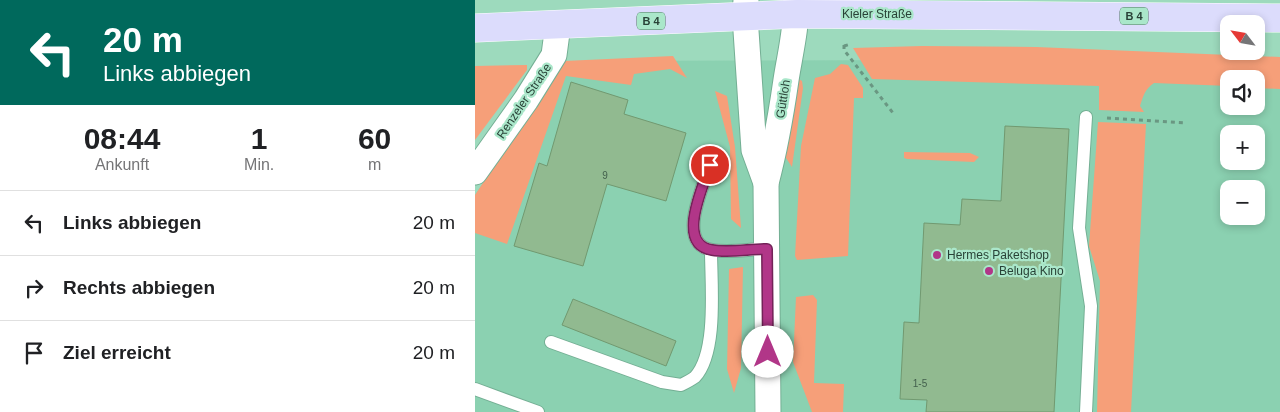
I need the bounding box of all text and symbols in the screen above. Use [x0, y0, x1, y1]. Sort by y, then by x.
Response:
street label: Kieler Straße [842, 7, 912, 21]
road number: B 4 [1120, 8, 1148, 24]
road number: B 4 [637, 12, 665, 30]
north arrow [1220, 15, 1265, 60]
map controls [1220, 15, 1265, 225]
icon: left [20, 20, 85, 85]
text: 20 m [103, 20, 183, 59]
text: Links abbiegen [103, 61, 251, 86]
street label: Renzeler Straße [494, 61, 554, 141]
button: sound [1220, 70, 1265, 115]
street label: Güttloh [773, 79, 793, 119]
text: 08:44 [84, 122, 160, 155]
text: 1 [251, 122, 268, 155]
text: 60 [358, 122, 391, 155]
button: + [1220, 125, 1265, 170]
pin [689, 144, 731, 186]
icon: arrive [696, 151, 724, 179]
text: Ankunft [95, 156, 149, 173]
text: Min. [244, 156, 274, 173]
text: m [368, 156, 381, 173]
house number: 9 [602, 170, 608, 181]
button: − [1220, 180, 1265, 225]
icon: left [20, 209, 48, 237]
text: Links abbiegen [63, 212, 201, 233]
text: 20 m [413, 212, 455, 233]
place label: Hermes Paketshop [947, 248, 1049, 262]
marker: Hermes Paketshop [931, 249, 943, 261]
place label: Beluga Kino [999, 264, 1064, 278]
marker: Beluga Kino [983, 265, 995, 277]
icon: right [20, 274, 48, 302]
text: Rechts abbiegen [63, 277, 215, 298]
text: 20 m [413, 277, 455, 298]
position arrow [741, 325, 793, 377]
icon: arrive [20, 339, 48, 367]
text: Ziel erreicht [63, 342, 171, 363]
text: 20 m [413, 342, 455, 363]
house number: 1-5 [913, 378, 928, 389]

